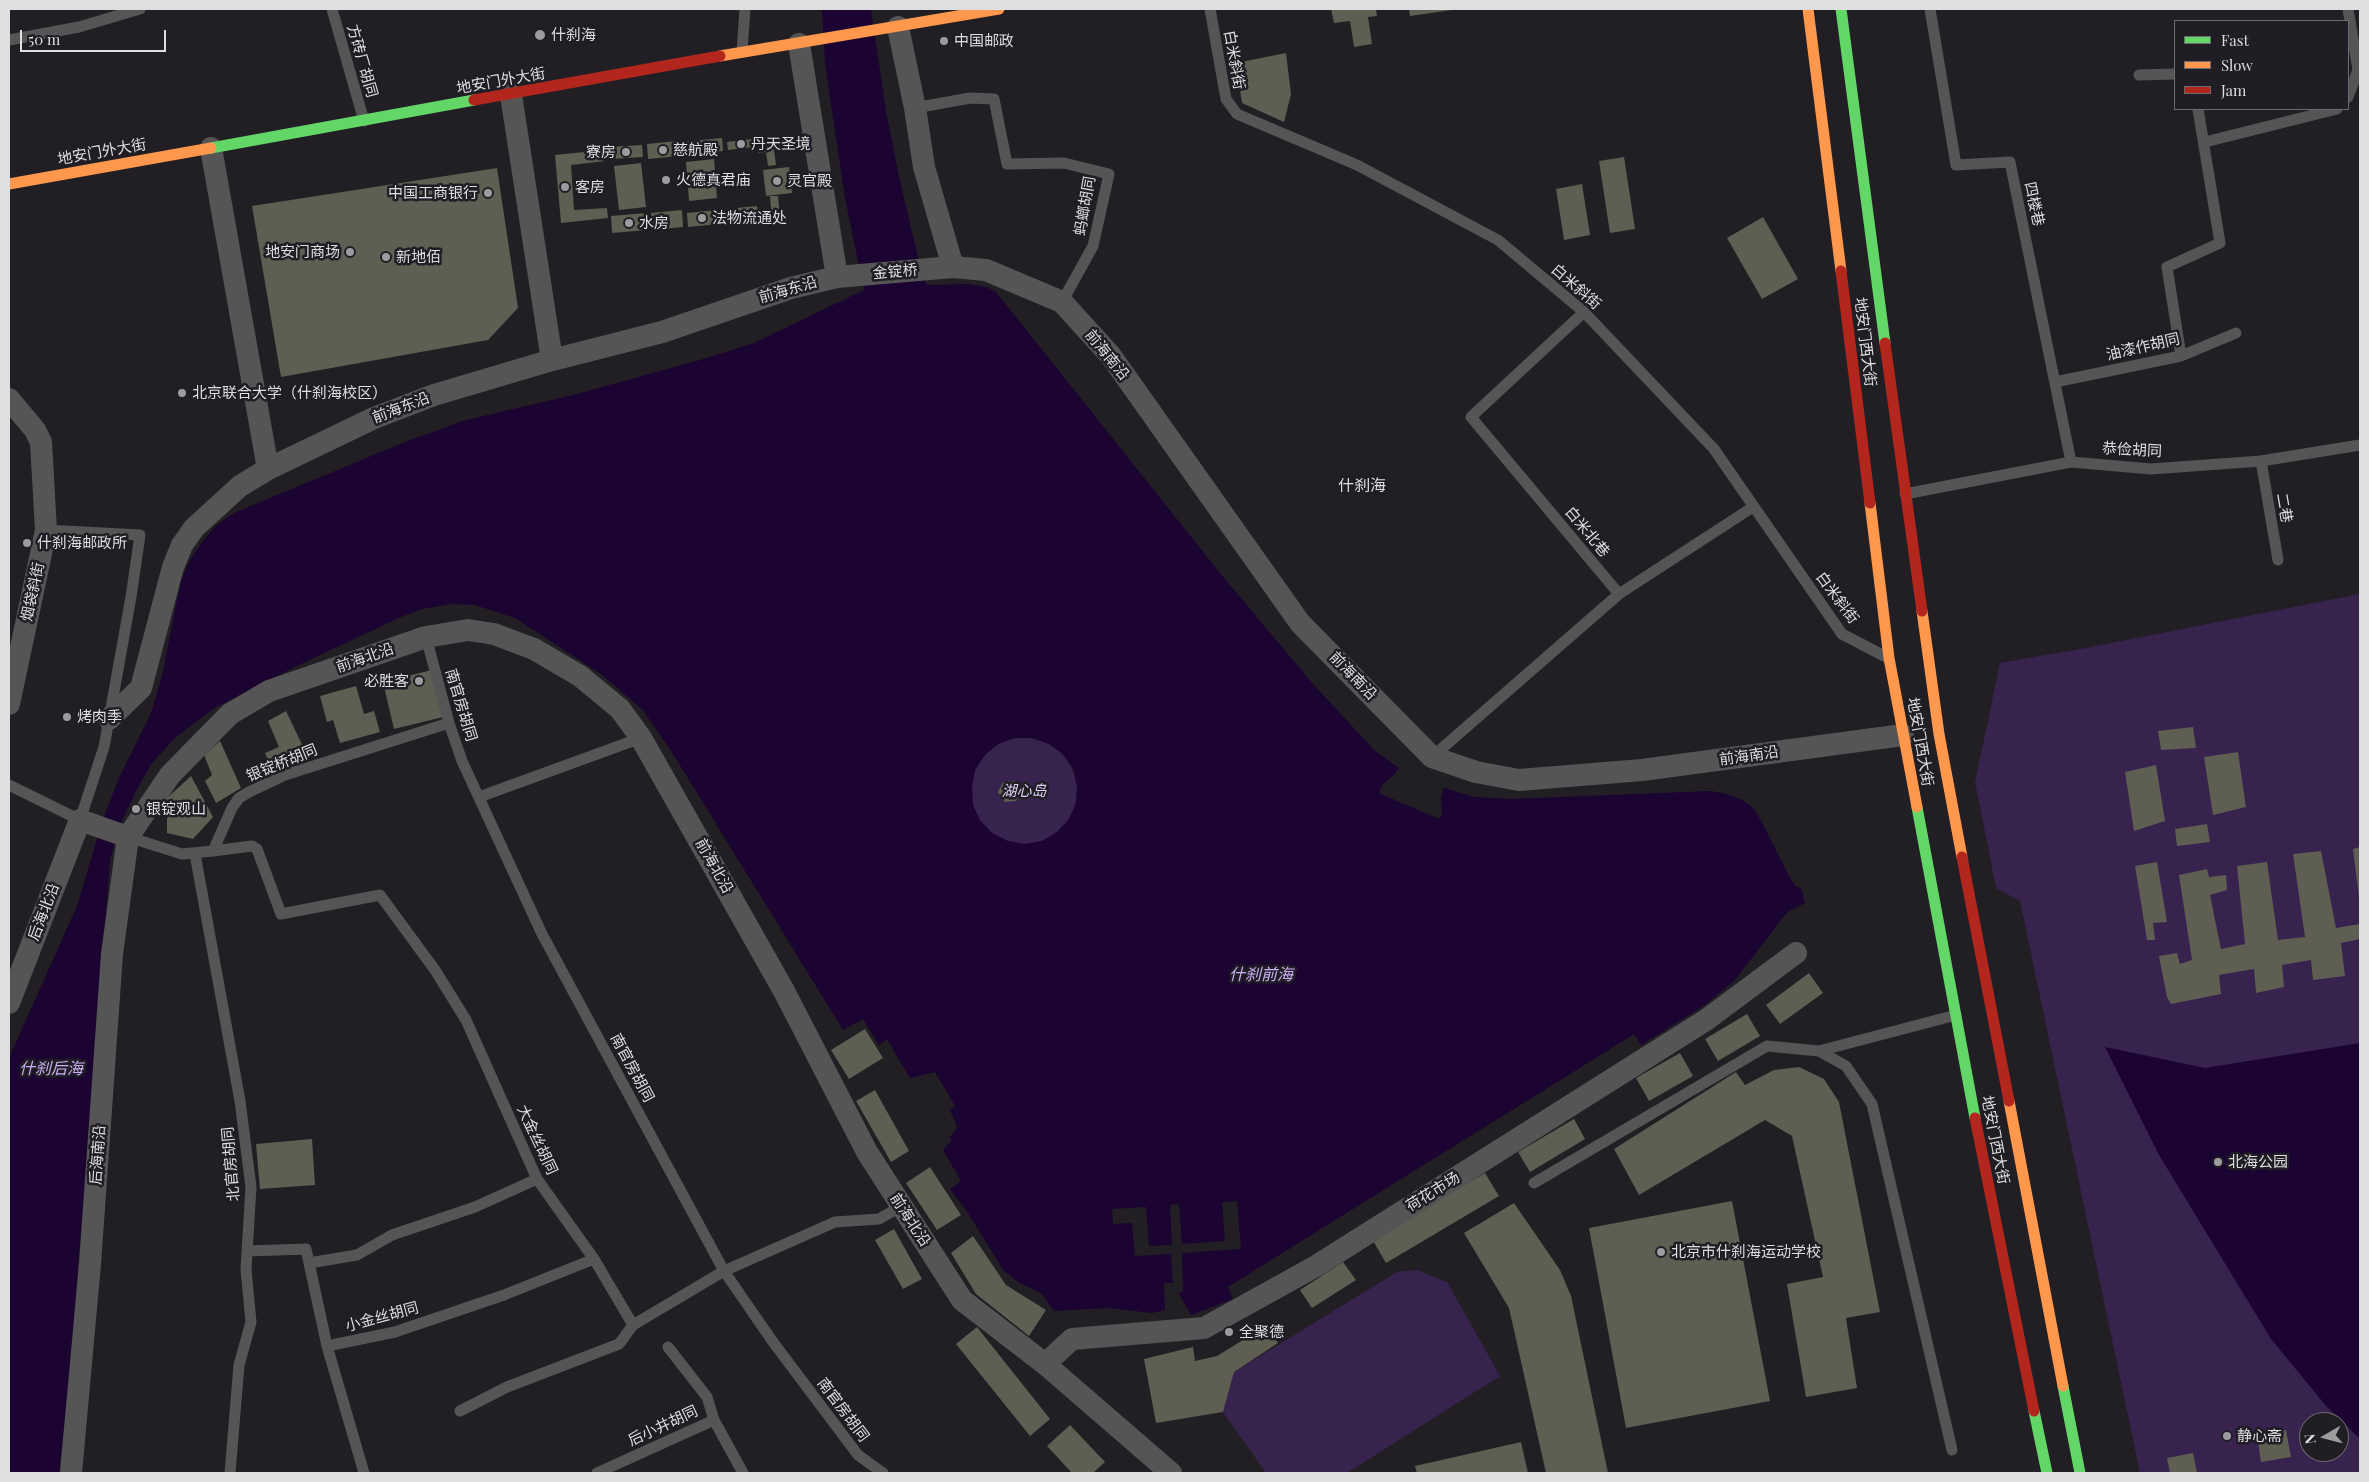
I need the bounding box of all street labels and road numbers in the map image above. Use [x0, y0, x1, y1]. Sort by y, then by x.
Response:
street label: 方砖厂胡同 [343, 22, 381, 100]
street label: 白米斜街 [1220, 29, 1248, 91]
street label: 地安门外大街 [455, 64, 547, 98]
street label: 地安门外大街 [56, 135, 148, 169]
street label: 蚂螂胡同 [1071, 175, 1099, 237]
street label: 四楼巷 [2021, 180, 2047, 228]
street label: 金锭桥 [872, 261, 918, 283]
street label: 白米斜街 [1547, 261, 1605, 313]
street label: 前海东沿 [757, 273, 819, 307]
street label: 地安门西大街 [1851, 296, 1879, 388]
street label: 前海南沿 [1081, 326, 1133, 384]
street label: 油漆作胡同 [2104, 330, 2182, 364]
street label: 前海东沿 [370, 389, 432, 427]
street label: 恭俭胡同 [2102, 439, 2162, 461]
street label: 二巷 [2273, 492, 2295, 524]
street label: 白米北巷 [1561, 503, 1613, 561]
street label: 烟袋斜街 [18, 561, 48, 623]
street label: 白米斜街 [1812, 569, 1862, 627]
street label: 前海北沿 [334, 640, 396, 676]
street label: 前海南沿 [1326, 648, 1380, 704]
street label: 南官房胡同 [441, 667, 481, 743]
street label: 地安门西大街 [1903, 696, 1937, 788]
street label: 银锭桥胡同 [244, 741, 320, 785]
street label: 前海南沿 [1718, 743, 1780, 769]
street label: 前海北沿 [692, 835, 736, 897]
street label: 后海北沿 [25, 881, 63, 943]
street label: 南官房胡同 [606, 1031, 658, 1105]
street label: 地安门西大街 [1978, 1094, 2012, 1186]
street label: 大金丝胡同 [513, 1102, 561, 1178]
street label: 后海南沿 [87, 1124, 109, 1186]
street label: 北官房胡同 [219, 1126, 243, 1202]
street label: 荷花市场 [1403, 1168, 1463, 1216]
street label: 前海北沿 [886, 1190, 934, 1250]
street label: 小金丝胡同 [343, 1299, 421, 1335]
street label: 南官房胡同 [813, 1375, 873, 1445]
street label: 后小井胡同 [625, 1402, 701, 1450]

